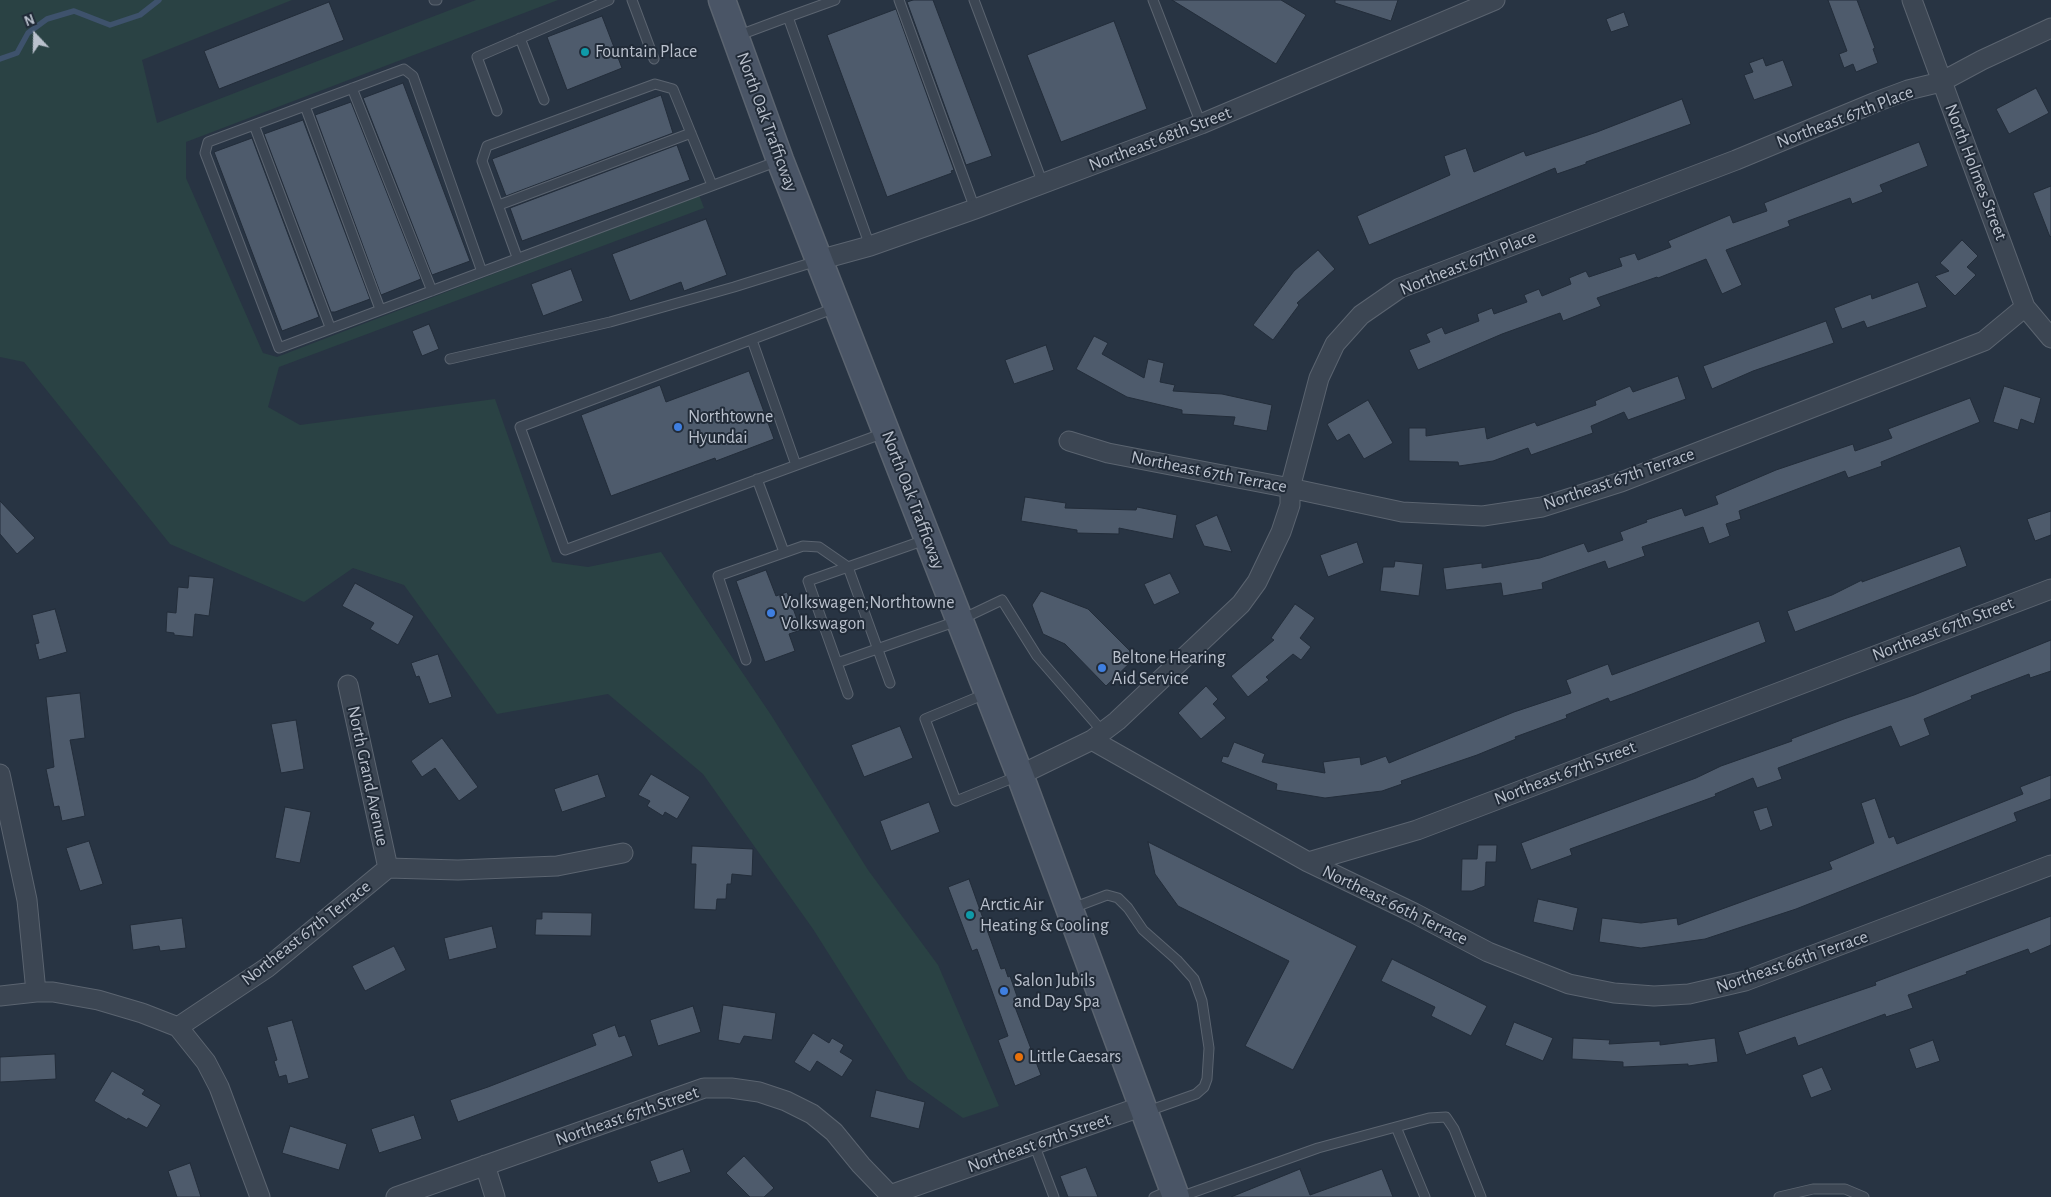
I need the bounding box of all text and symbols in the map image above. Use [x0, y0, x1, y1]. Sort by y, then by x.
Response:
north arrow [10, 10, 60, 60]
text: N [23, 13, 37, 29]
place label: Fountain Place [595, 41, 697, 63]
marker: Fountain Place [579, 46, 591, 58]
street label: North Oak Trafficway [732, 49, 802, 195]
street label: Northeast 67th Place [1774, 81, 1916, 153]
street label: North Holmes Street [1940, 101, 2012, 243]
street label: Northeast 68th Street [1086, 102, 1234, 176]
street label: Northeast 67th Place [1397, 226, 1539, 300]
place label: Northtowne Hyundai [688, 406, 773, 448]
marker: Northtowne Hyundai [672, 421, 684, 433]
street label: North Oak Trafficway [877, 428, 949, 572]
street label: Northeast 67th Terrace [1541, 443, 1697, 515]
street label: Northeast 67th Terrace [1129, 446, 1289, 498]
place label: Volkswagen;Northtowne Volkswagon [781, 592, 954, 634]
street label: Northeast 67th Street [1869, 592, 2017, 666]
marker: Volkswagen;Northtowne Volkswagon [765, 607, 777, 619]
place label: Beltone Hearing Aid Service [1112, 647, 1226, 690]
marker: Beltone Hearing Aid Service [1096, 662, 1108, 674]
street label: North Grand Avenue [343, 704, 393, 848]
street label: Northeast 67th Street [1491, 736, 1639, 810]
street label: Northeast 66th Terrace [1319, 860, 1471, 950]
street label: Northeast 67th Terrace [237, 876, 375, 990]
place label: Arctic Air Heating & Cooling [980, 894, 1109, 936]
marker: Arctic Air Heating & Cooling [964, 909, 976, 921]
street label: Northeast 66th Terrace [1713, 926, 1871, 998]
place label: Salon Jubils and Day Spa [1014, 970, 1100, 1012]
marker: Salon Jubils and Day Spa [998, 985, 1010, 997]
place label: Little Caesars [1029, 1046, 1121, 1068]
marker: Little Caesars [1013, 1051, 1025, 1063]
street label: Northeast 67th Street [553, 1081, 701, 1151]
street label: Northeast 67th Street [965, 1108, 1113, 1178]

